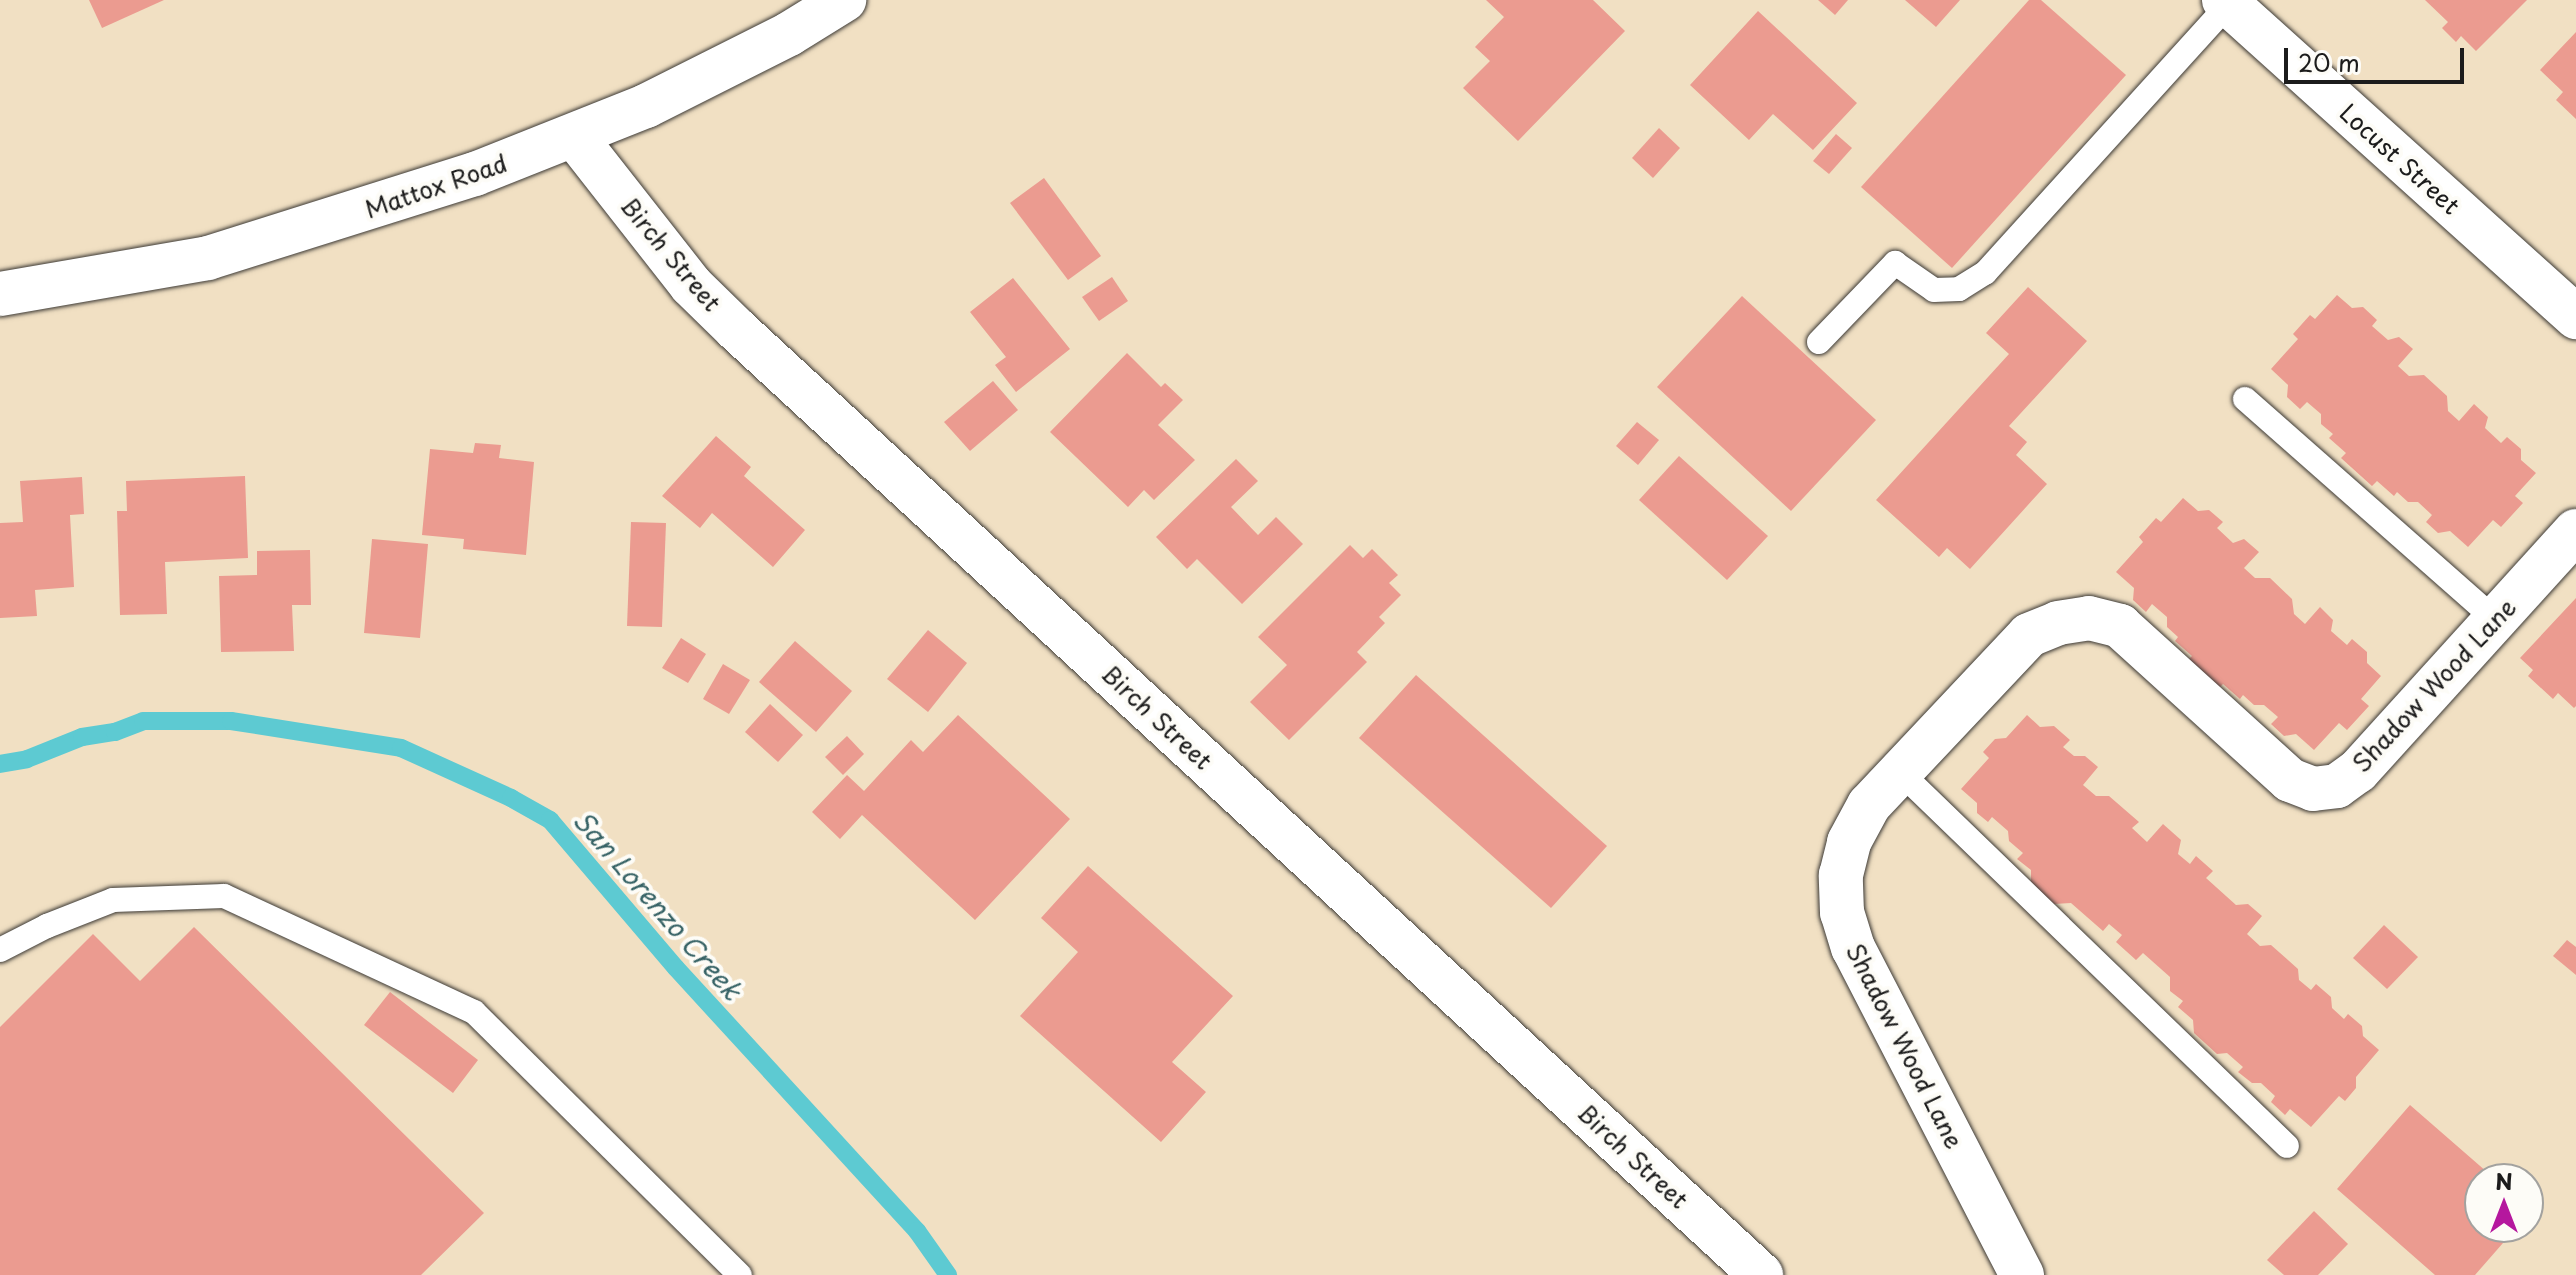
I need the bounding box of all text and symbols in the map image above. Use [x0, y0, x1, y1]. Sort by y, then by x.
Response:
scale bar [2288, 32, 2468, 82]
text: 20 m [2298, 44, 2360, 80]
street label: Locust Street [2334, 98, 2466, 220]
street label: Mattox Road [361, 148, 511, 224]
street label: Birch Street [615, 191, 727, 317]
street label: Shadow Wood Lane [2346, 592, 2522, 778]
street label: Birch Street [1096, 658, 1218, 776]
water label: San Lorenzo Creek [568, 805, 748, 1005]
street label: Shadow Wood Lane [1841, 938, 1969, 1154]
street label: Birch Street [1572, 1097, 1694, 1215]
north arrow [2464, 1163, 2544, 1243]
text: N [2495, 1164, 2513, 1197]

